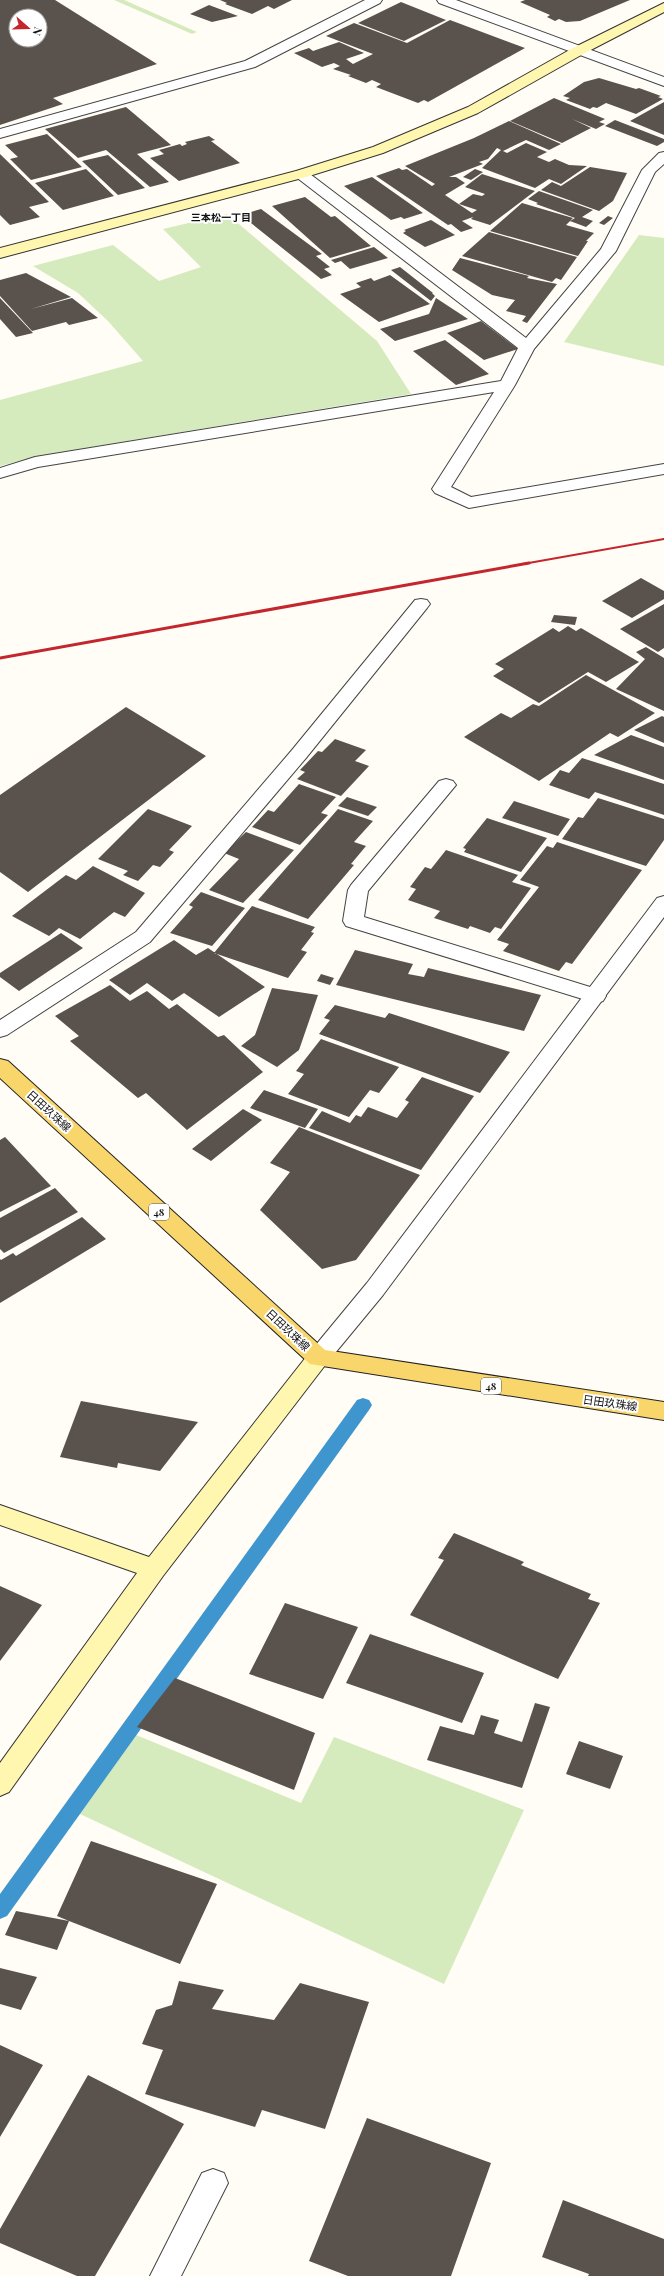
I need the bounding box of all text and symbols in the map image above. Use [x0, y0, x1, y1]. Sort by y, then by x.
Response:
north arrow [8, 8, 48, 48]
text: N [29, 25, 46, 38]
district label: 三本松一丁目 [191, 210, 251, 224]
street label: 日田玖珠線 [24, 1087, 75, 1135]
road number: 48 [149, 1204, 169, 1220]
street label: 日田玖珠線 [263, 1305, 314, 1354]
road number: 48 [481, 1378, 501, 1394]
street label: 日田玖珠線 [582, 1391, 638, 1414]

